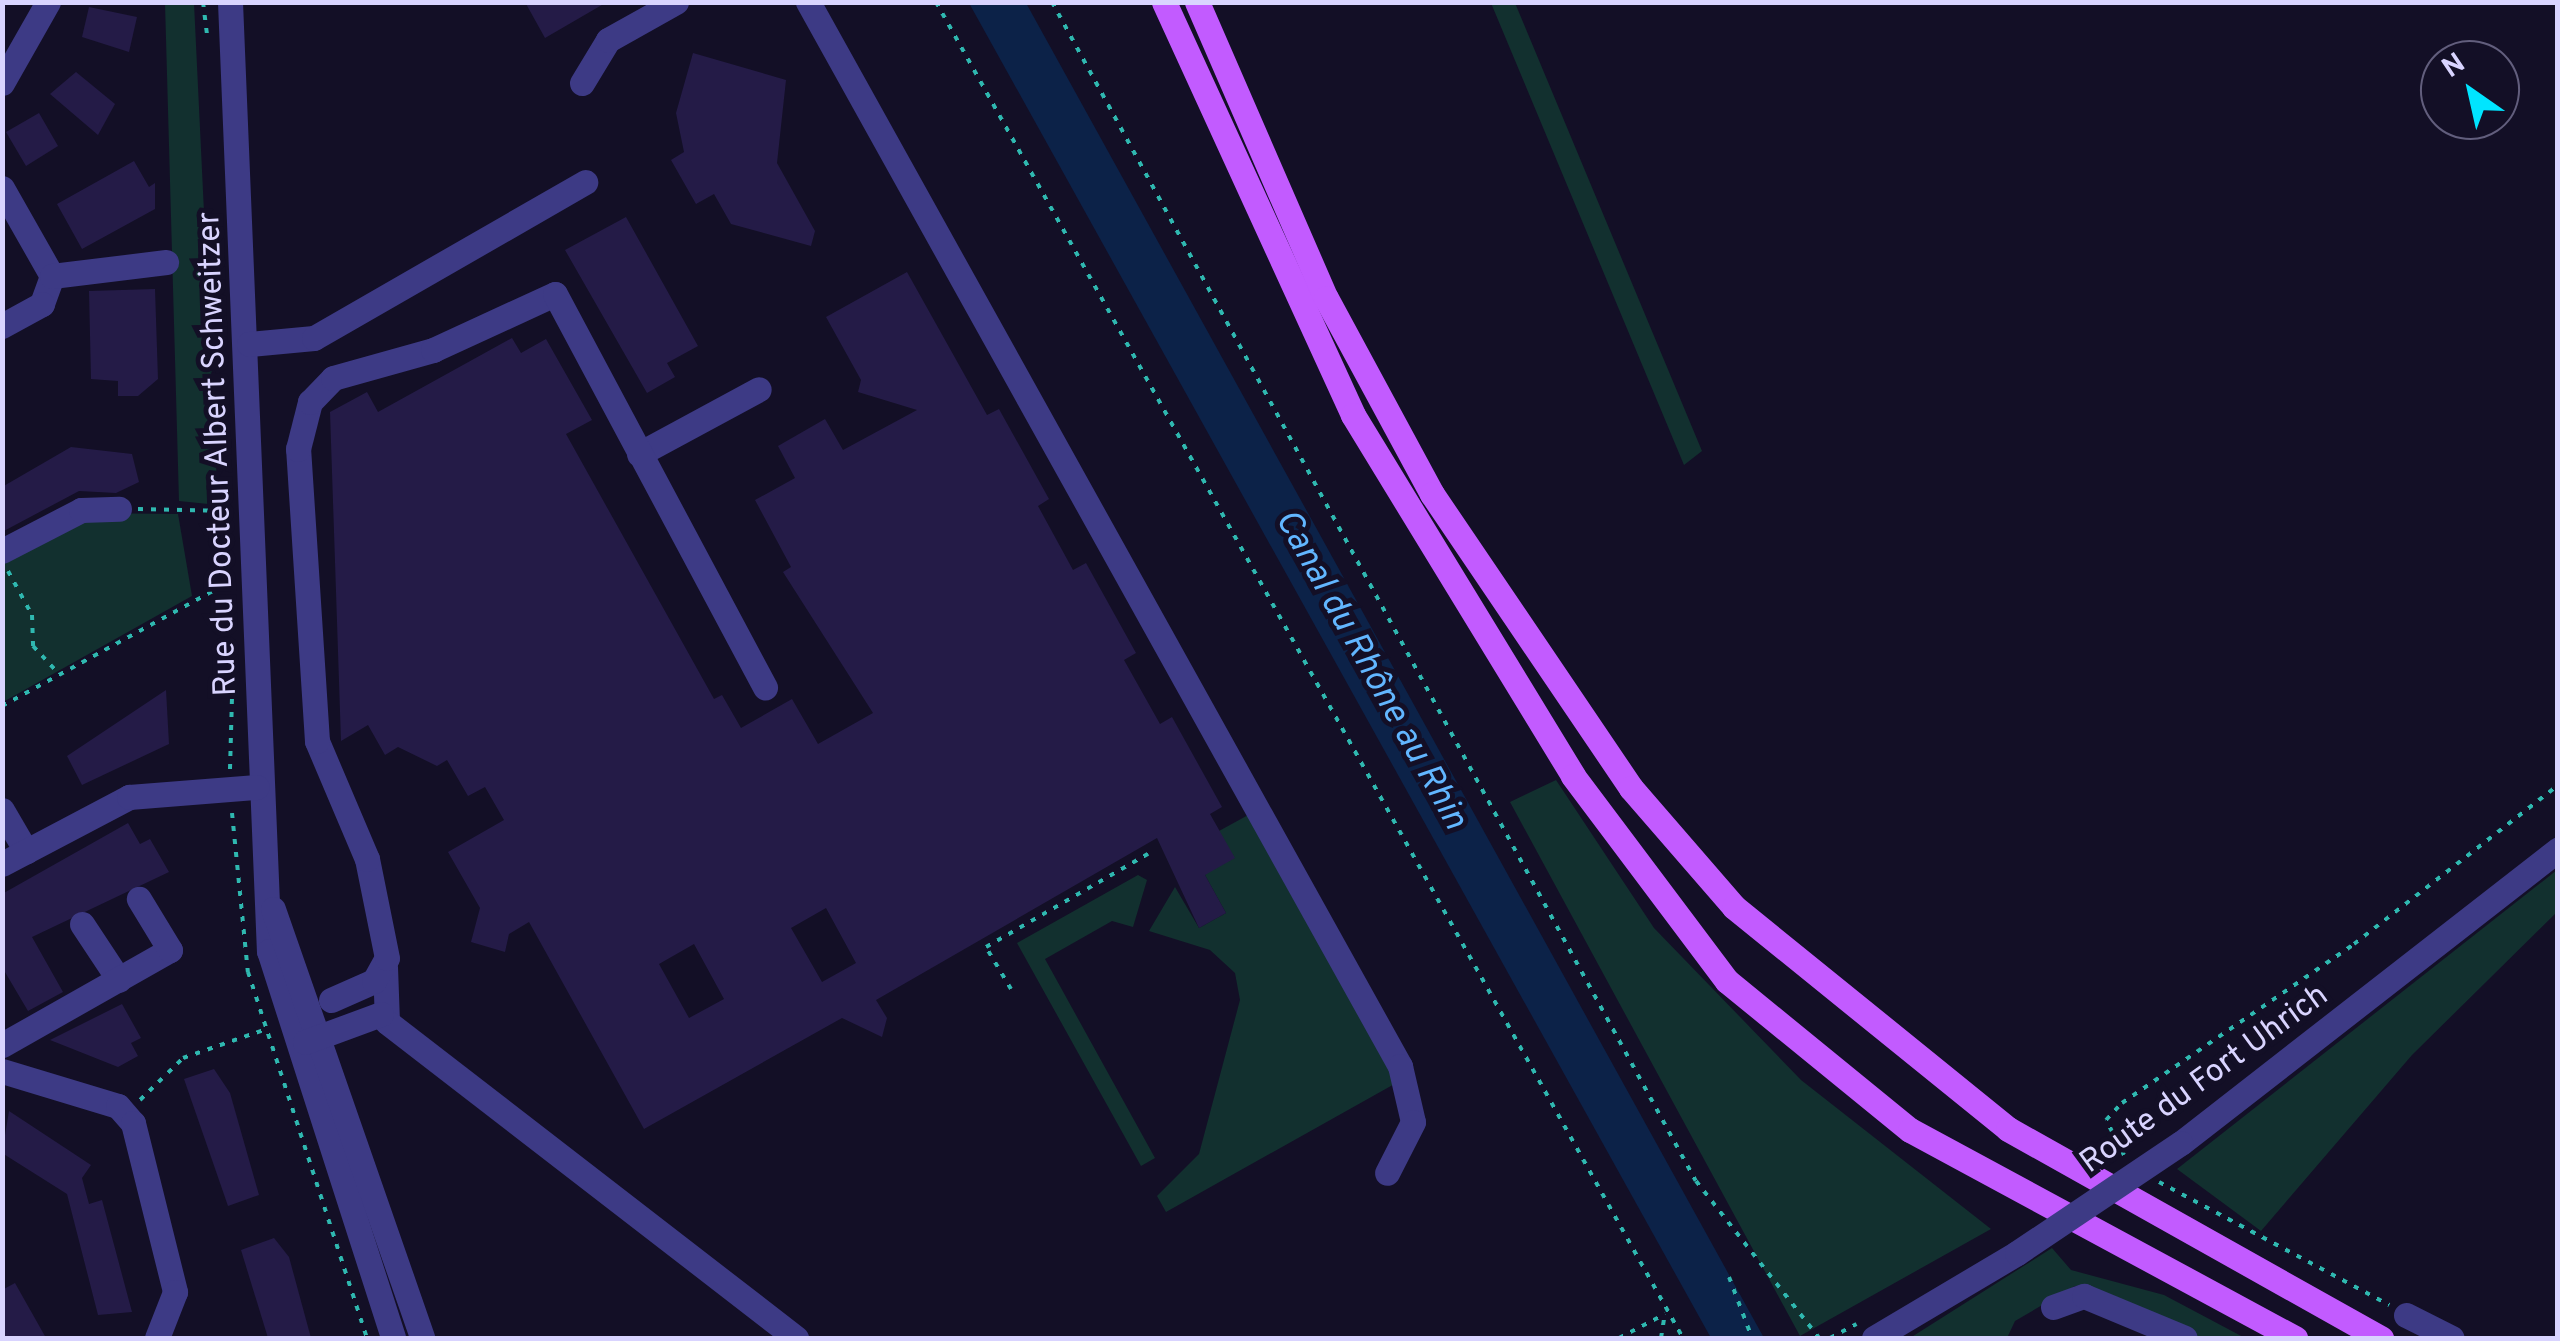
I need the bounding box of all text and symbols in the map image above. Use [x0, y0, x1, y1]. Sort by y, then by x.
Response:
north arrow [2420, 40, 2520, 140]
text: N [2436, 46, 2473, 87]
street label: Rue du Docteur Albert Schweitzer [191, 210, 247, 698]
water label: Canal du Rhône au Rhin [1265, 503, 1475, 837]
street label: Route du Fort Uhrich [2074, 977, 2336, 1183]

